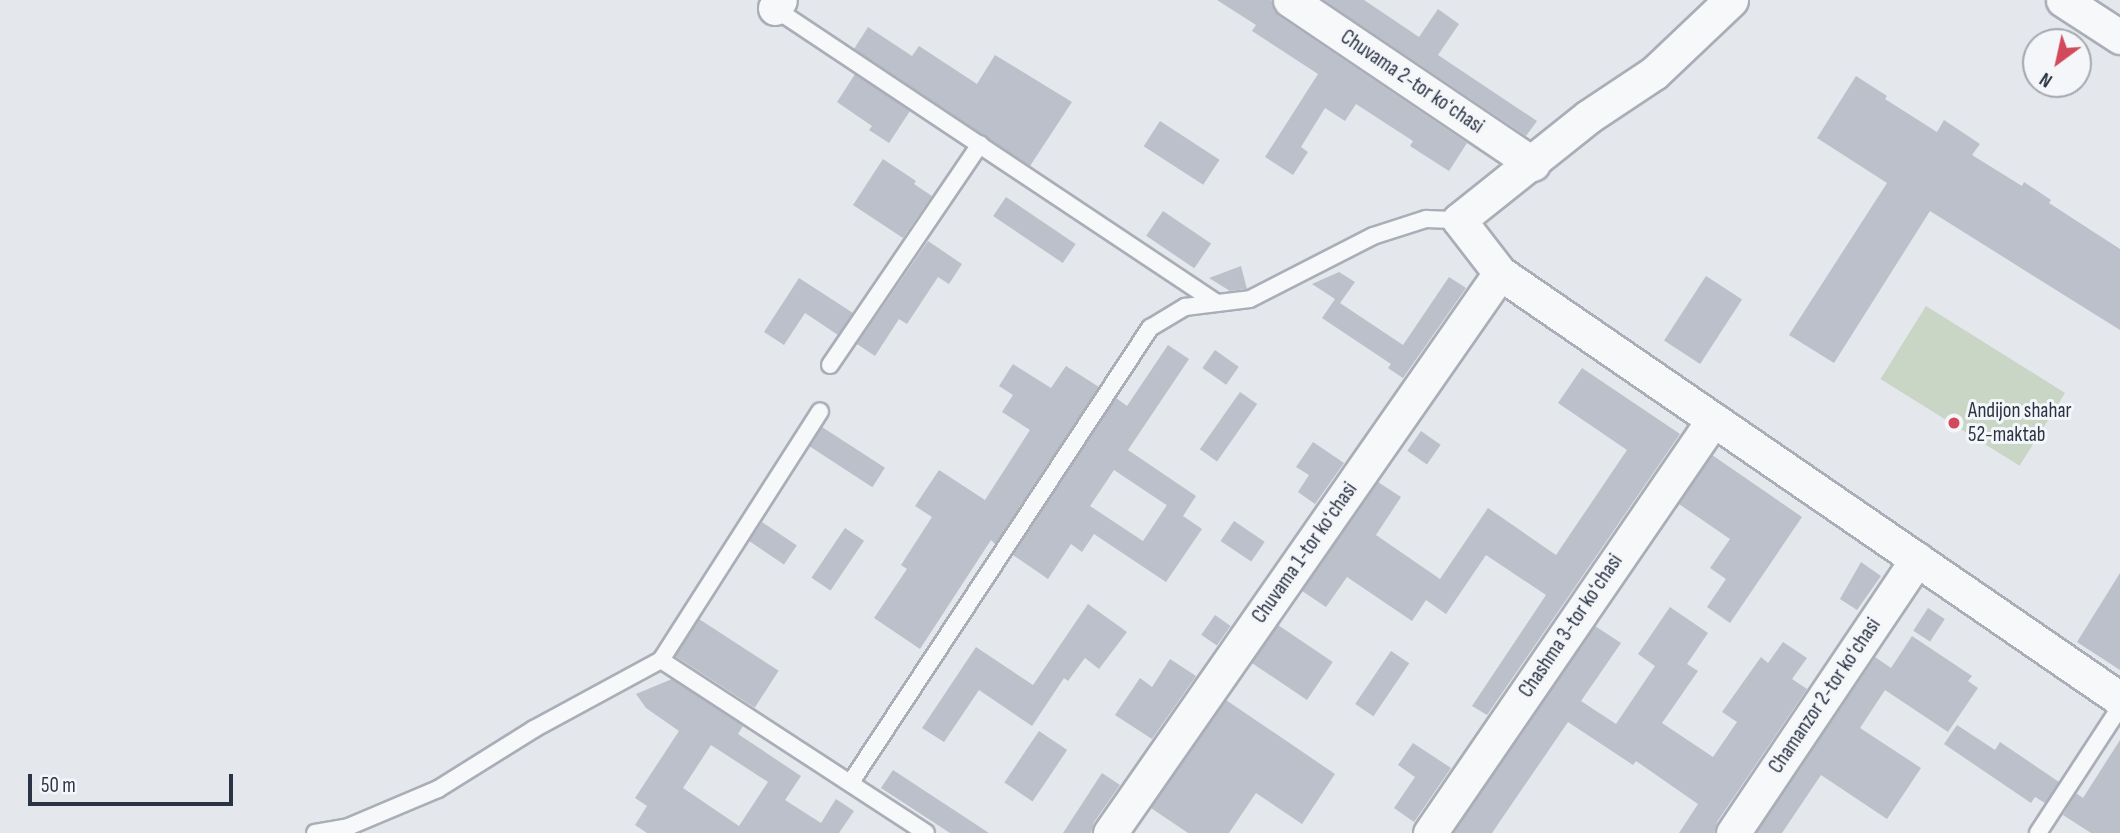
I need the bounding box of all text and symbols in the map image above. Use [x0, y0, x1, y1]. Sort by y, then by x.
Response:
street label: Chuvama 2-tor koʻchasi [1336, 25, 1488, 139]
north arrow [2022, 28, 2092, 98]
text: N [2036, 67, 2057, 92]
place label: Andijon shahar 52-maktab [1968, 398, 2072, 448]
marker: Andijon shahar 52-maktab [1946, 415, 1962, 431]
street label: Chuvama 1-tor koʻchasi [1247, 478, 1363, 628]
street label: Chashma 3-tor koʻchasi [1514, 550, 1628, 702]
street label: Chamanzor 2-tor koʻchasi [1764, 614, 1886, 778]
scale bar [32, 760, 236, 804]
text: 50 m [41, 773, 76, 798]

